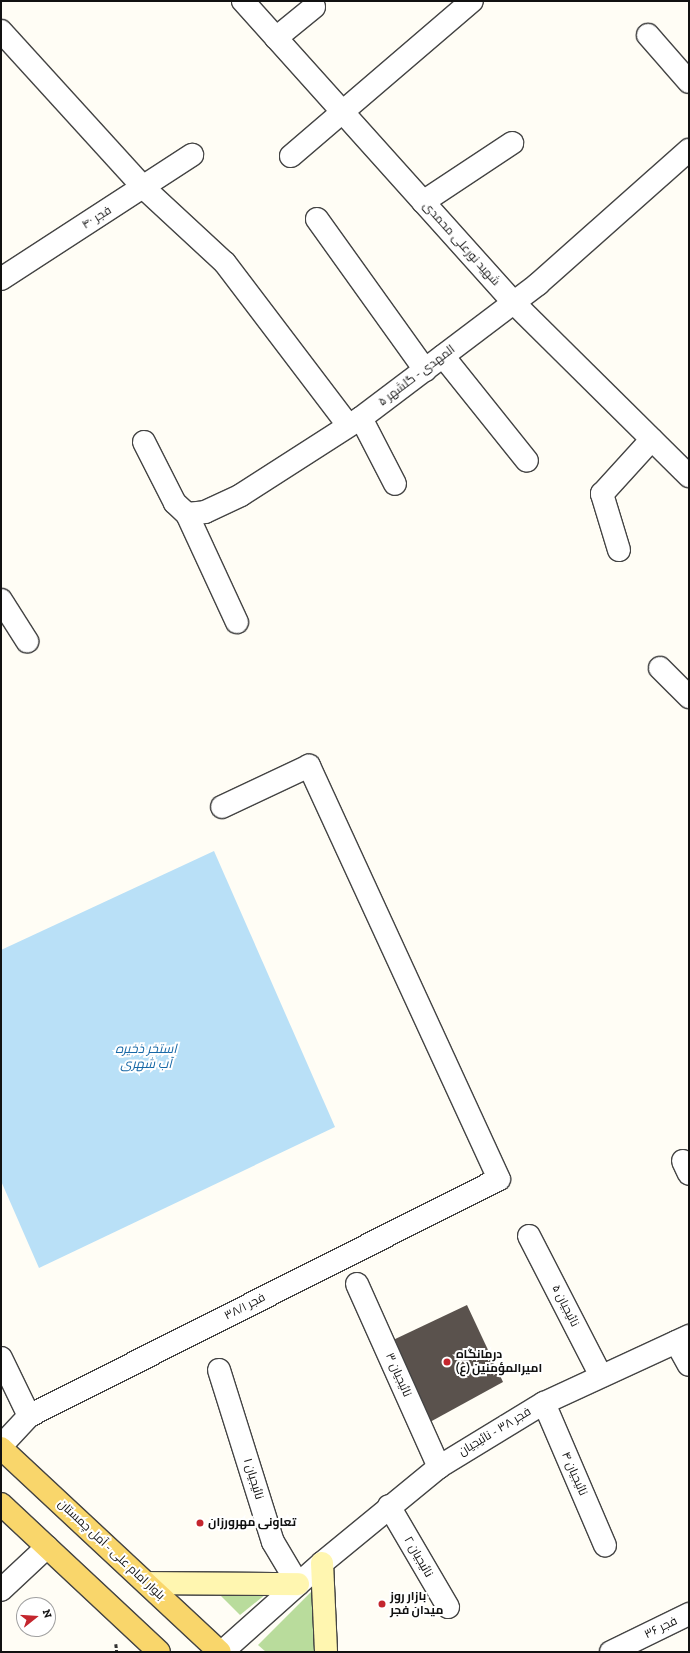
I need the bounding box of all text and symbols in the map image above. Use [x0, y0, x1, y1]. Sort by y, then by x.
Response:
street label: شهید نورعلی محمدی [419, 199, 503, 289]
street label: فجر ۴۰ [80, 203, 114, 233]
street label: المهدی - گلشهر ۵ [376, 342, 458, 410]
water label: استخر ذخیره آب شهری [115, 1042, 177, 1073]
street label: نائیجیان ۵ [548, 1283, 582, 1329]
street label: فجر ۳۸/۱ [222, 1291, 268, 1323]
place label: درمانگاه امیرالمؤمنین (ع) [456, 1348, 542, 1376]
street label: نائیجیان ۳ [382, 1351, 414, 1399]
marker: درمانگاه امیرالمؤمنین (ع) [441, 1356, 453, 1368]
street label: فجر ۳۸ - نائیجیان [456, 1405, 534, 1459]
street label: نائیجیان ۴ [558, 1450, 590, 1498]
street label: نائیجیان ۱ [240, 1457, 266, 1501]
street label: بلوار امام علی - آمل چمستان [55, 1497, 167, 1603]
place label: تعاونی مهرورزان [208, 1516, 296, 1530]
marker: تعاونی مهرورزان [195, 1518, 205, 1528]
street label: نائیجیان ۲ [401, 1534, 435, 1580]
place label: بازار روز میدان فجر [390, 1590, 443, 1618]
north arrow [16, 1597, 56, 1637]
marker: بازار روز میدان فجر [377, 1599, 387, 1609]
text: N [40, 1608, 54, 1620]
street label: فجر ۳۶ [642, 1614, 680, 1642]

